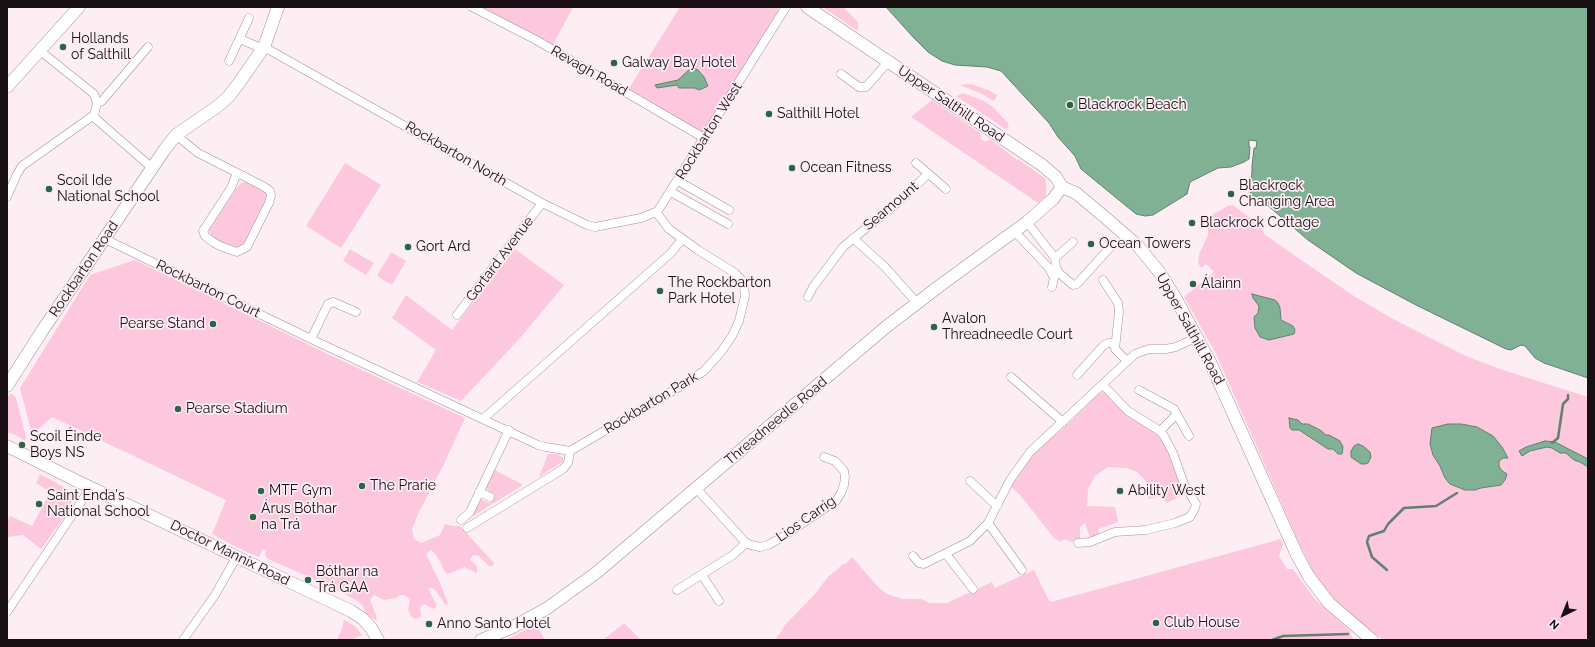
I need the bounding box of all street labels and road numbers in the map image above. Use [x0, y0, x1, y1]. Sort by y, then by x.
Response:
street label: Revagh Road [548, 42, 630, 100]
street label: Upper Salthill Road [894, 62, 1008, 146]
street label: Rockbarton West [672, 79, 746, 183]
street label: Rockbarton North [402, 118, 510, 190]
street label: Seamount [860, 178, 922, 234]
street label: Gortard Avenue [463, 213, 537, 305]
street label: Rockbarton Road [46, 218, 122, 320]
street label: Rockbarton Court [153, 256, 263, 322]
street label: Upper Salthill Road [1152, 270, 1228, 388]
street label: Rockbarton Park [601, 368, 701, 438]
street label: Threadneedle Road [721, 373, 831, 469]
street label: Lios Carrig [773, 492, 839, 546]
street label: Doctor Mannix Road [168, 517, 292, 589]

